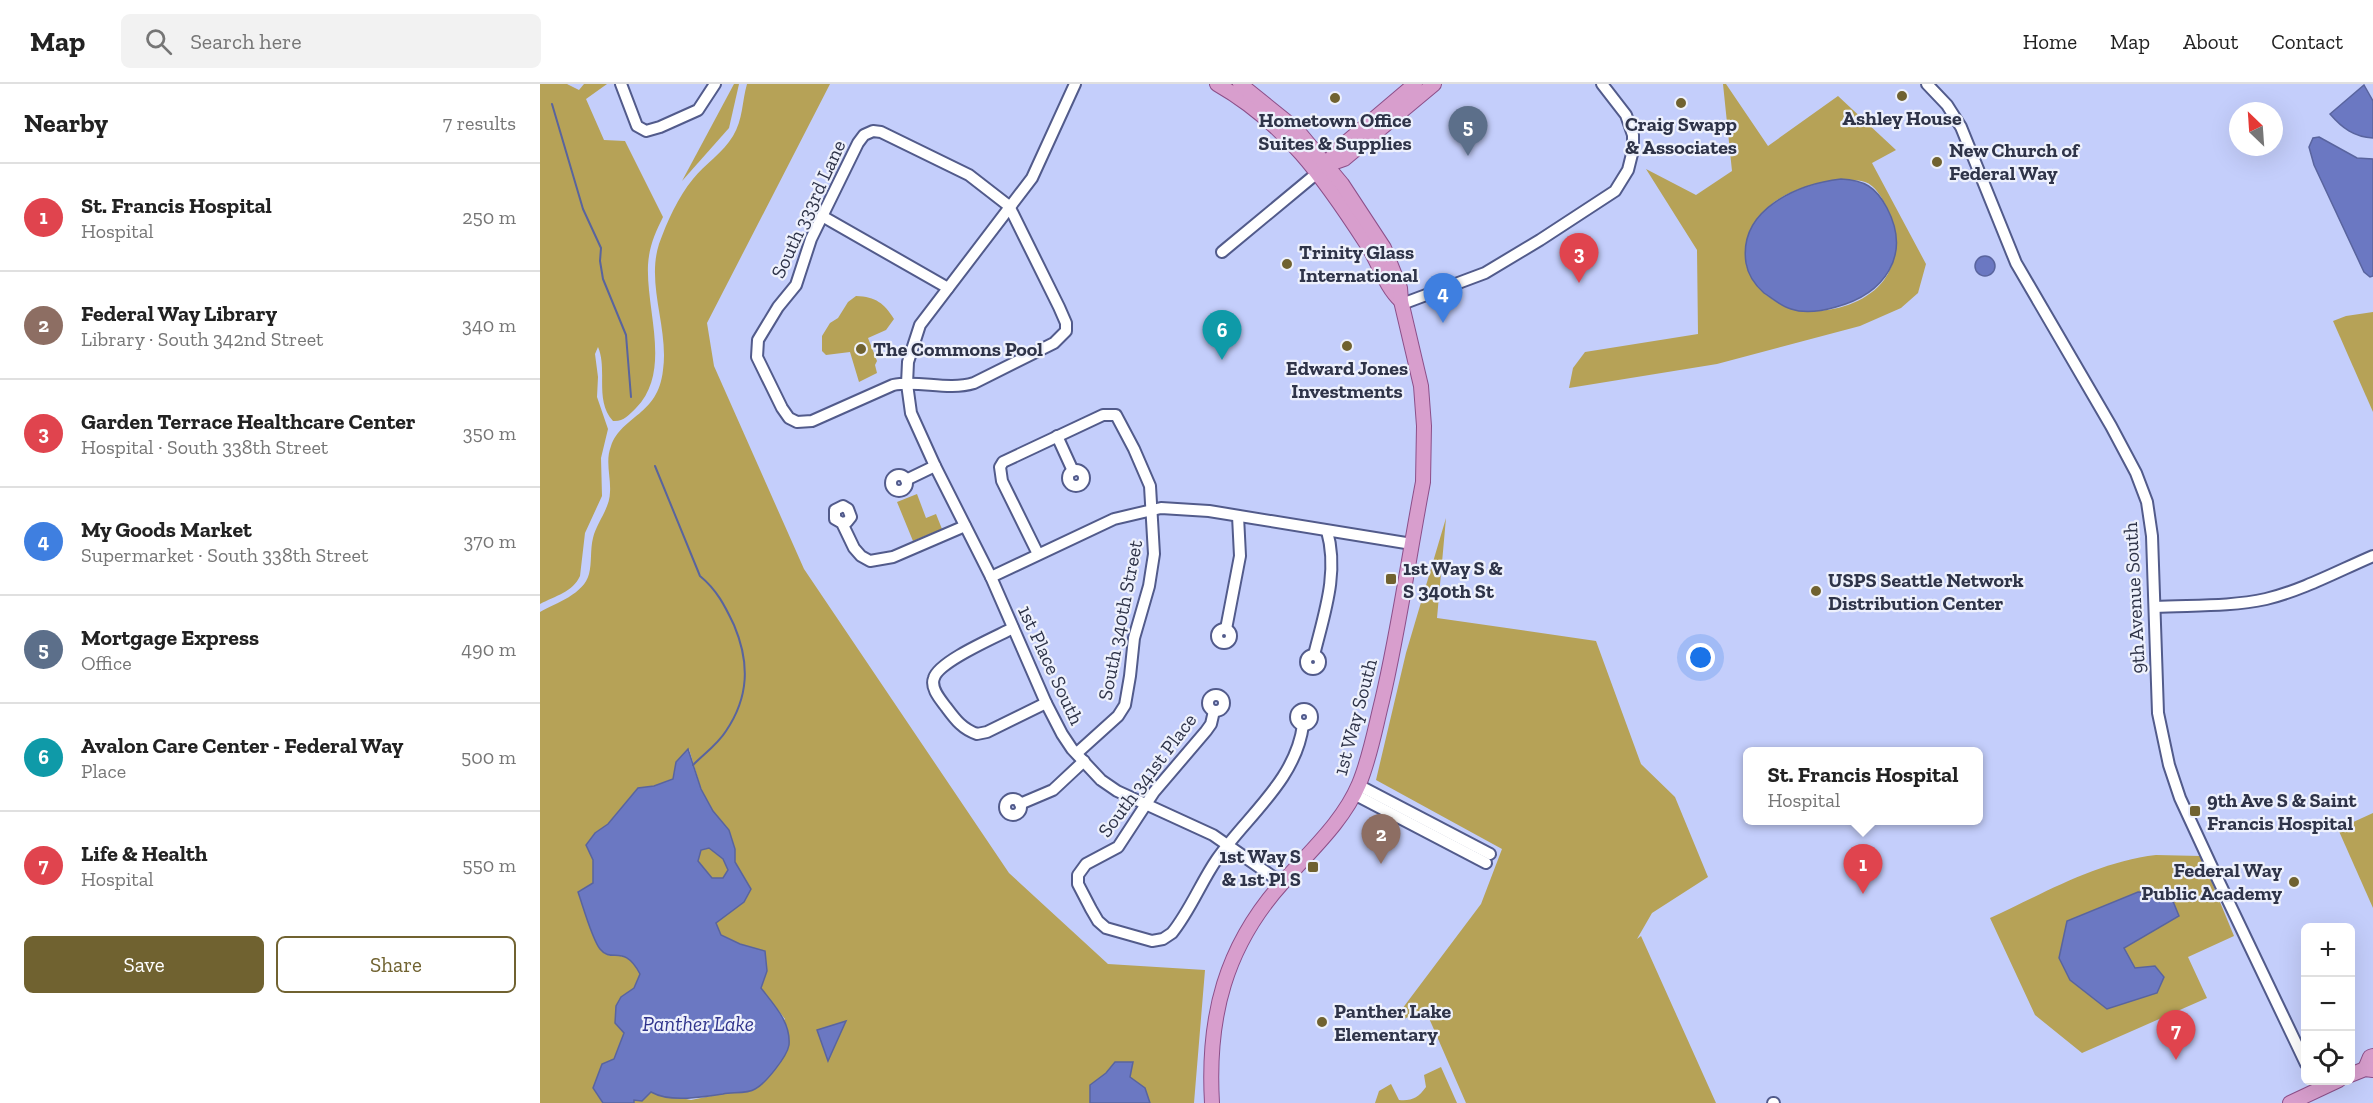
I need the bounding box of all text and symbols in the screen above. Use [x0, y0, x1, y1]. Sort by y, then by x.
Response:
search box [121, 14, 541, 68]
text: Map [30, 25, 85, 58]
icon: search [142, 25, 175, 58]
text: Search here [190, 28, 302, 55]
text: Home [2023, 29, 2077, 54]
text: Map [2110, 29, 2150, 54]
text: About [2183, 29, 2238, 54]
text: Contact [2271, 29, 2343, 54]
marker: Ashley House [1895, 89, 1909, 103]
marker: Hometown Office Suites & Supplies [1328, 91, 1342, 105]
marker: Craig Swapp & Associates [1674, 96, 1688, 110]
north arrow [2229, 102, 2283, 156]
pin: 5 [1448, 106, 1488, 156]
place label: Ashley House [1842, 106, 1962, 130]
text: Nearby [24, 107, 108, 139]
place label: Hometown Office Suites & Supplies [1258, 108, 1412, 155]
text: 7 results [443, 111, 516, 135]
place label: Craig Swapp & Associates [1625, 112, 1737, 159]
street label: South 333rd Lane [765, 136, 851, 282]
place label: New Church of Federal Way [1949, 138, 2081, 185]
marker: New Church of Federal Way [1930, 155, 1944, 169]
text: St. Francis Hospital [81, 192, 272, 219]
text: 1 [39, 205, 48, 229]
text: 250 m [462, 205, 516, 229]
text: Hospital [81, 219, 154, 243]
pin: 3 [1560, 234, 1598, 283]
place label: Trinity Glass International [1299, 240, 1419, 287]
marker: Trinity Glass International [1280, 257, 1294, 271]
pin: 4 [1424, 274, 1462, 323]
text: Federal Way Library [81, 300, 277, 327]
pin: 6 [1202, 310, 1242, 360]
text: 2 [38, 313, 49, 337]
text: 340 m [462, 313, 516, 337]
text: Library · South 342nd Street [81, 327, 323, 351]
place label: The Commons Pool [873, 337, 1043, 361]
marker: Edward Jones Investments [1340, 339, 1354, 353]
marker: The Commons Pool [854, 342, 868, 356]
place label: Edward Jones Investments [1286, 356, 1408, 403]
text: Garden Terrace Healthcare Center [81, 408, 416, 435]
text: 3 [38, 421, 49, 445]
text: 350 m [463, 421, 516, 445]
text: Hospital · South 338th Street [81, 435, 328, 459]
text: My Goods Market [81, 516, 252, 543]
street label: 9th Avenue South [2118, 521, 2150, 674]
text: 4 [38, 529, 49, 553]
text: 370 m [463, 529, 516, 553]
street label: South 340th Street [1093, 537, 1147, 702]
text: Supermarket · South 338th Street [81, 543, 368, 567]
place label: 1st Way S & S 340th St [1403, 556, 1503, 603]
place label: USPS Seattle Network Distribution Center [1828, 568, 2024, 615]
marker: 1st Way S & S 340th St [1384, 572, 1398, 586]
marker: USPS Seattle Network Distribution Center [1809, 584, 1823, 598]
street label: 1st Place South [1013, 602, 1089, 729]
text: Mortgage Express [81, 624, 259, 651]
text: 5 [38, 637, 49, 661]
text: 490 m [461, 637, 516, 661]
your location [1686, 643, 1715, 672]
text: Office [81, 651, 132, 675]
street label: 1st Way South [1328, 655, 1382, 778]
street label: South 341st Place [1093, 708, 1201, 842]
text: Avalon Care Center - Federal Way [81, 732, 404, 759]
text: 6 [38, 745, 49, 769]
text: 500 m [461, 745, 516, 769]
popup [1743, 747, 1983, 825]
text: Place [81, 759, 126, 783]
text: St. Francis Hospital [1768, 761, 1958, 788]
text: Hospital [1768, 788, 1840, 812]
place label: 9th Ave S & Saint Francis Hospital [2207, 788, 2358, 835]
marker: 9th Ave S & Saint Francis Hospital [2188, 804, 2202, 818]
pin: 2 [1362, 814, 1400, 864]
text: Life & Health [81, 840, 207, 867]
place label: 1st Way S & 1st Pl S [1219, 844, 1301, 891]
pin: 1 [1844, 844, 1882, 894]
text: 7 [39, 853, 48, 877]
text: 550 m [462, 853, 516, 877]
place label: Federal Way Public Academy [2141, 858, 2282, 905]
marker: 1st Way S & 1st Pl S [1306, 860, 1320, 874]
text: Hospital [81, 867, 154, 891]
marker: Federal Way Public Academy [2287, 875, 2301, 889]
map controls [2301, 923, 2355, 1085]
button: + [2301, 923, 2355, 977]
button: Save [24, 936, 264, 993]
button: Share [276, 936, 516, 993]
button: − [2301, 977, 2355, 1031]
place label: Panther Lake Elementary [1334, 999, 1452, 1046]
pin: 7 [2156, 1010, 2196, 1060]
water label: Panther Lake [642, 1011, 754, 1036]
marker: Panther Lake Elementary [1315, 1015, 1329, 1029]
button: locate [2301, 1031, 2355, 1085]

